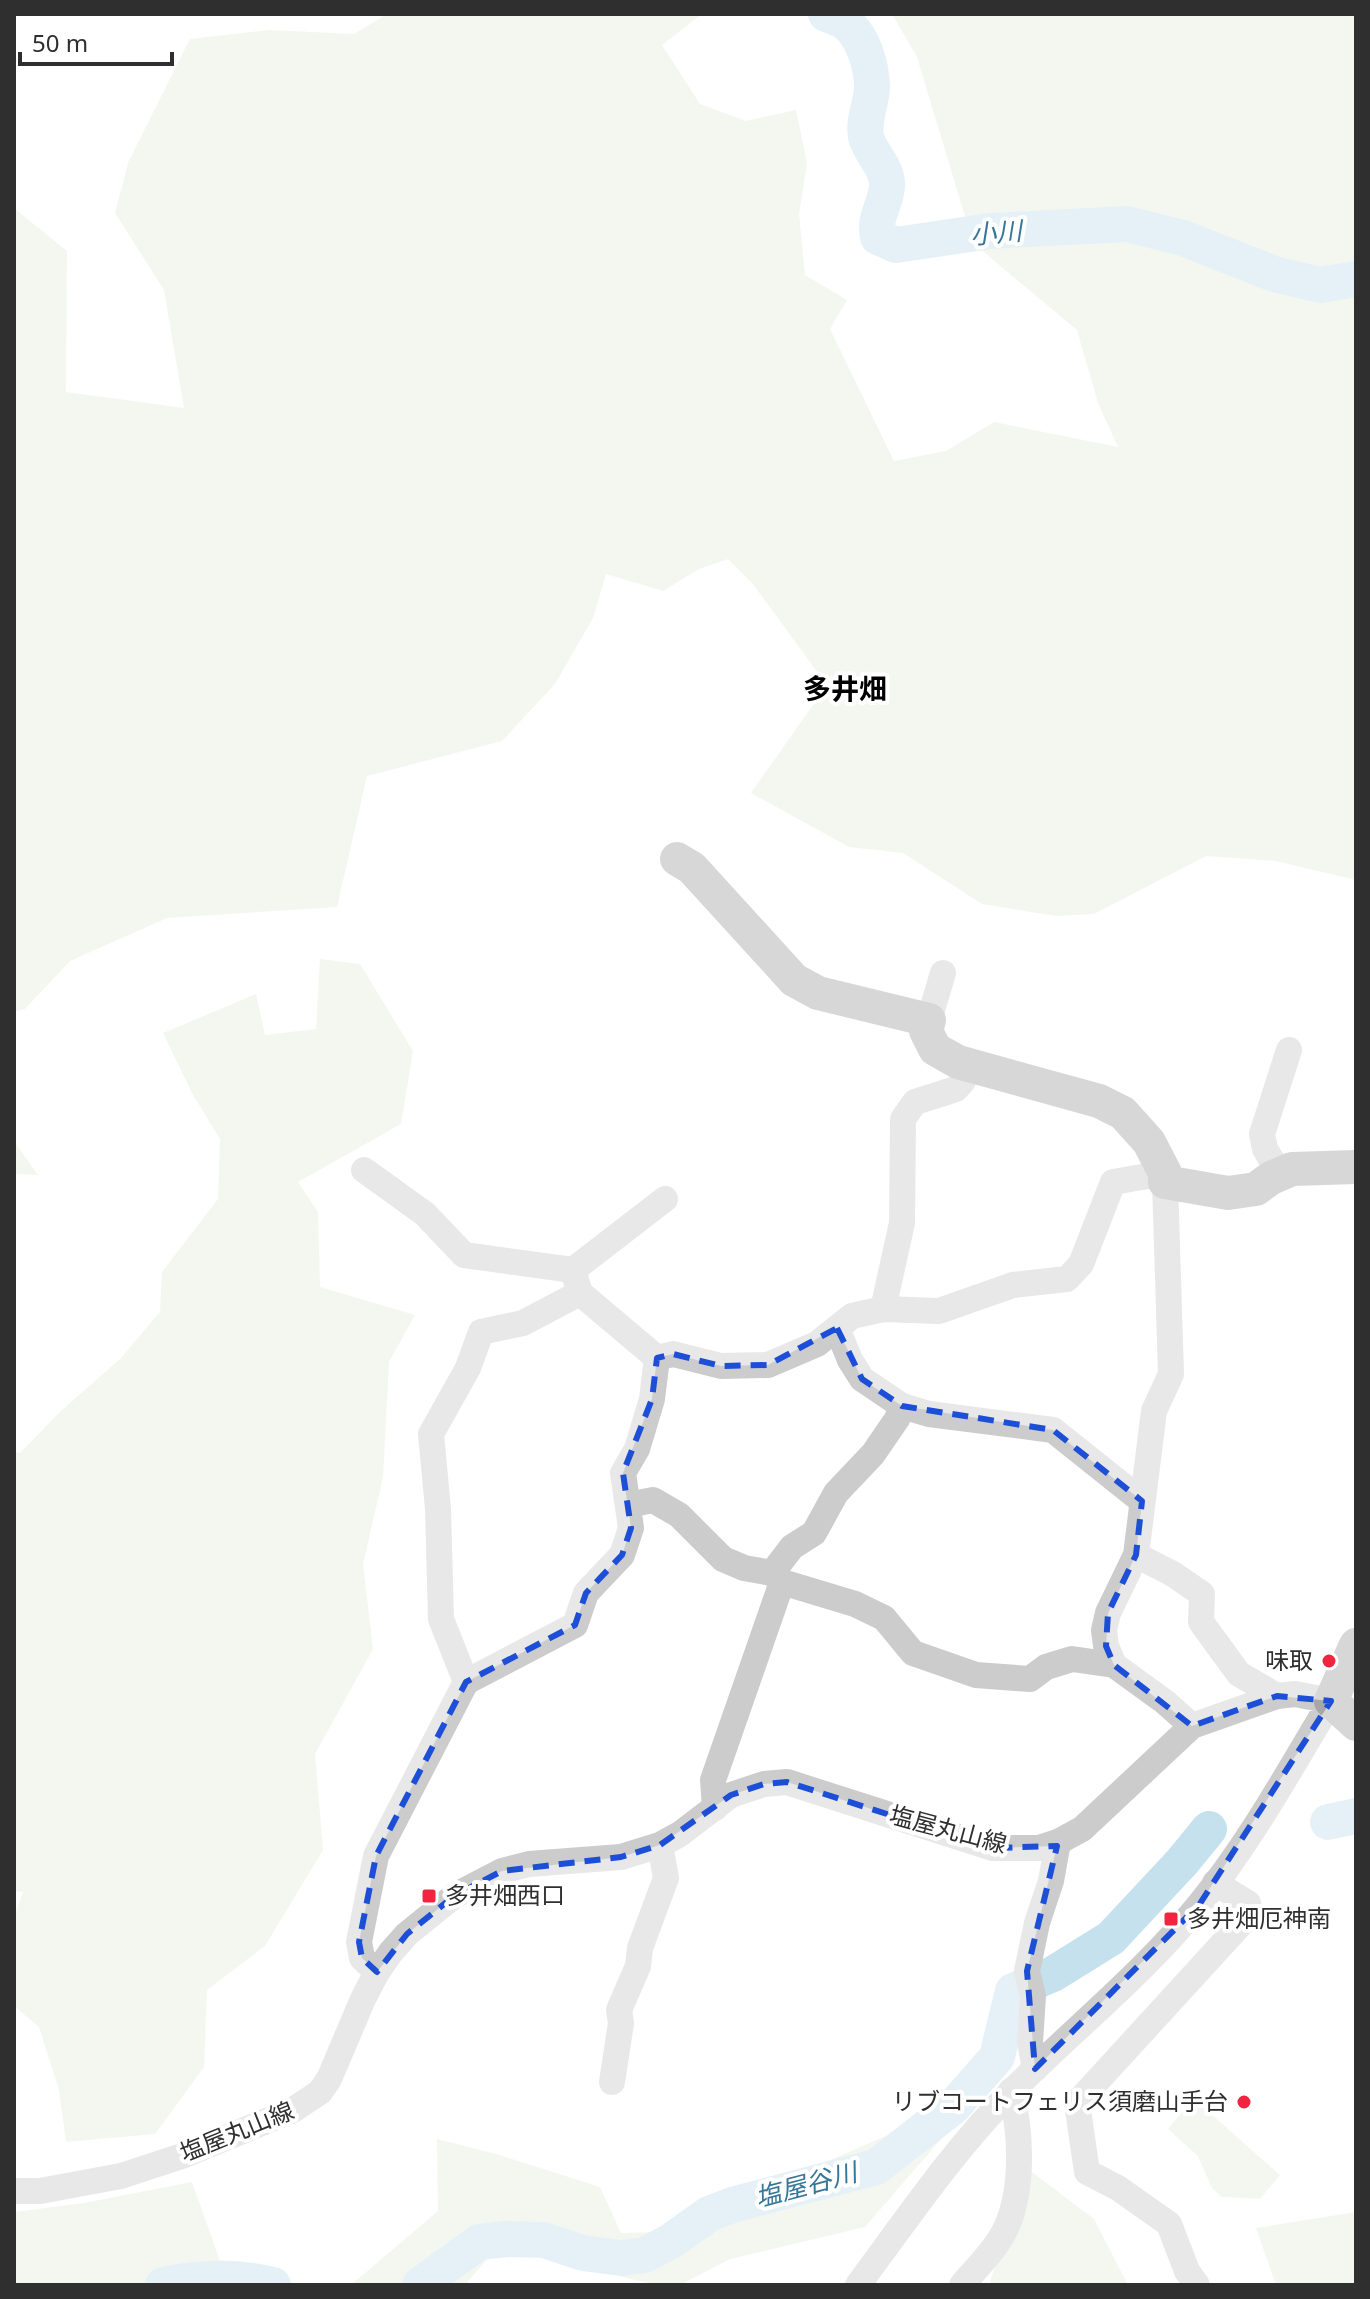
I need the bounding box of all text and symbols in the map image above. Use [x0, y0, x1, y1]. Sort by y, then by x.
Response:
scale bar [20, 16, 172, 66]
text: 50 m [32, 26, 88, 59]
water label: 小川 [968, 212, 1026, 252]
district label: 多井畑 [803, 669, 887, 707]
place label: 味取 [1265, 1643, 1313, 1676]
marker: 味取 [1320, 1652, 1338, 1670]
street label: 塩屋丸山線 [886, 1797, 1011, 1860]
place label: 多井畑西口 [445, 1878, 565, 1911]
marker: 多井畑西口 [420, 1887, 438, 1905]
place label: 多井畑厄神南 [1187, 1901, 1331, 1934]
marker: 多井畑厄神南 [1162, 1910, 1180, 1928]
place label: リブコートフェリス須磨山手台 [892, 2084, 1228, 2117]
street label: 塩屋丸山線 [175, 2093, 298, 2168]
marker: リブコートフェリス須磨山手台 [1235, 2093, 1253, 2111]
water label: 塩屋谷川 [751, 2152, 864, 2215]

